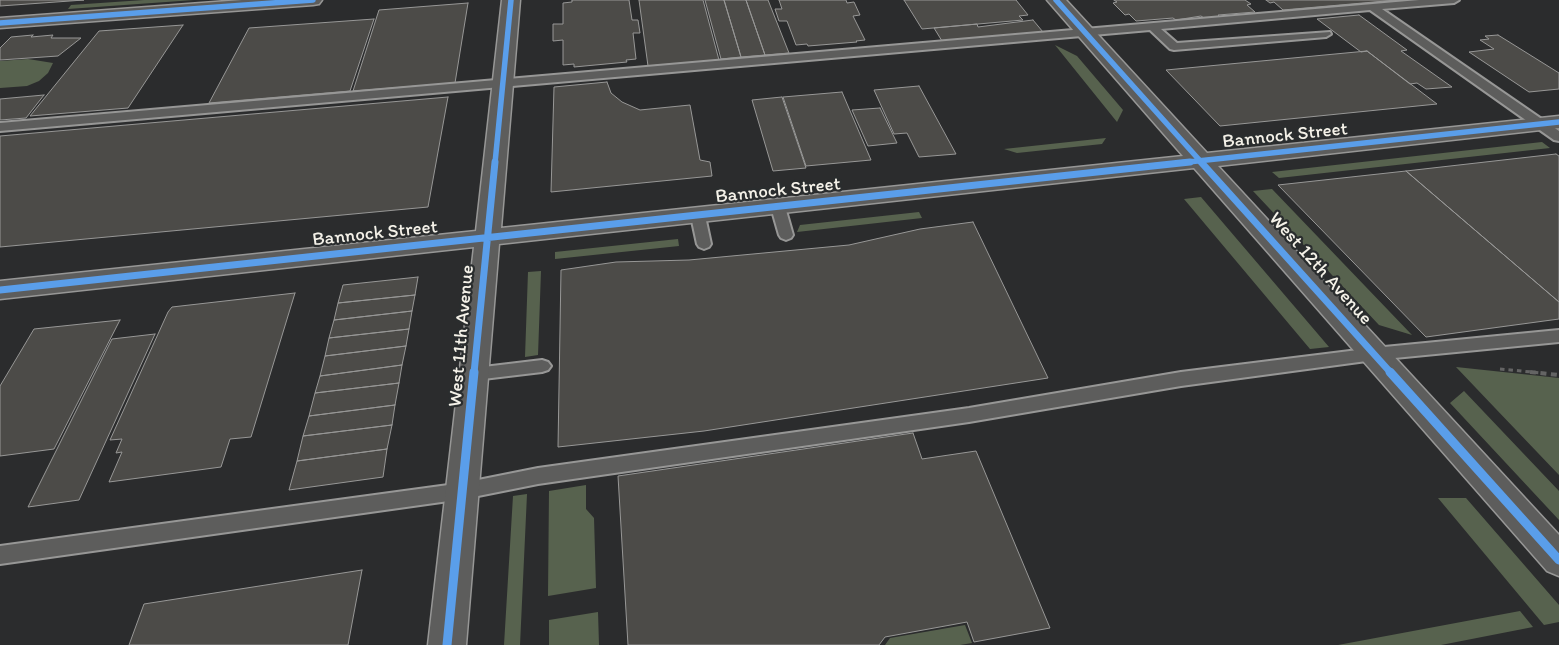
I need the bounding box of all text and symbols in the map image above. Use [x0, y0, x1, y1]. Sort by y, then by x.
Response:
street label: Bannock Street [1221, 118, 1349, 154]
street label: Bannock Street [714, 173, 842, 209]
street label: West 12th Avenue [1263, 208, 1377, 330]
street label: Bannock Street [311, 216, 439, 252]
street label: West 11th Avenue [444, 264, 480, 408]

